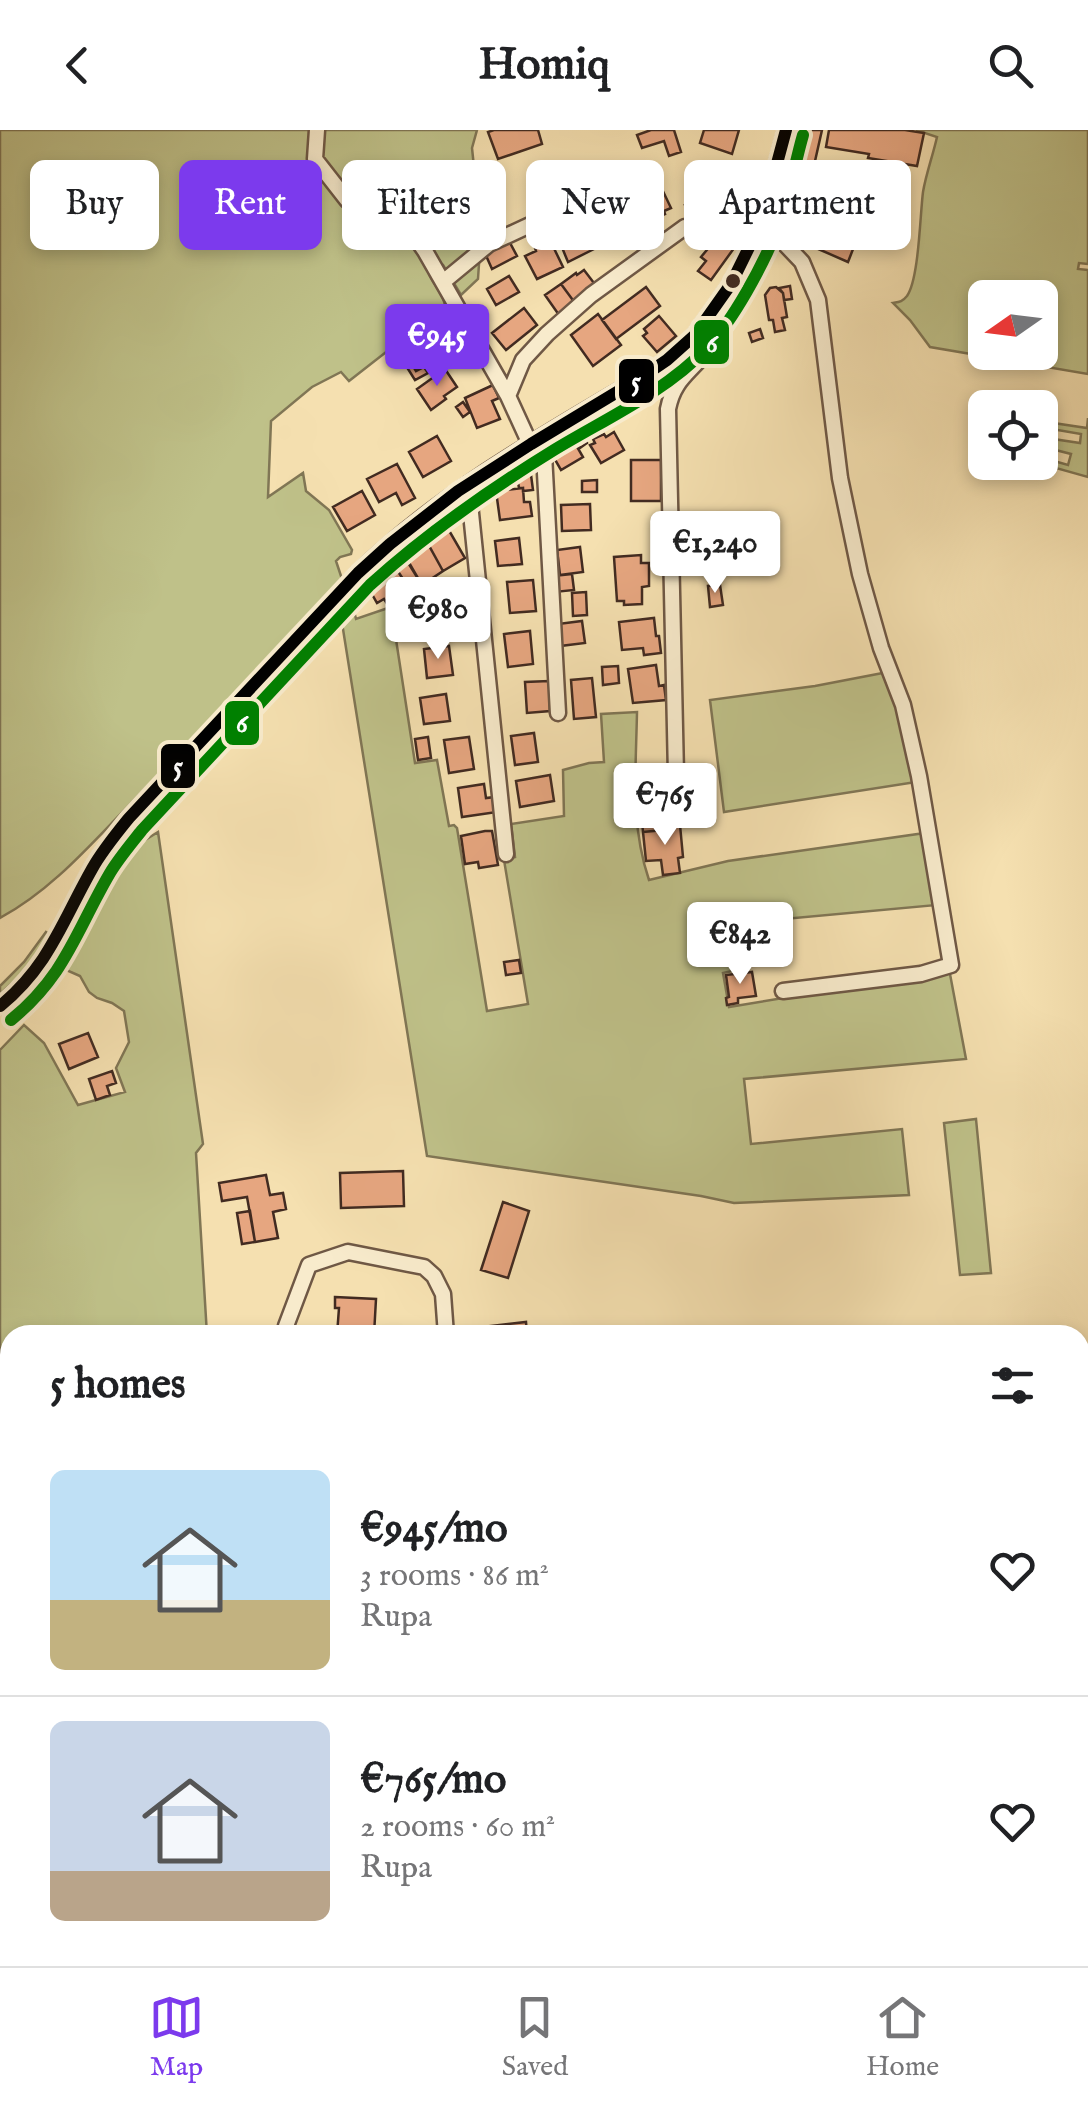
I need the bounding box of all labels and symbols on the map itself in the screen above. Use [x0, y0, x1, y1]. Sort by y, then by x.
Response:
unlabelled marker [723, 271, 743, 291]
north arrow [968, 280, 1058, 370]
pin: €945 [378, 304, 496, 389]
line badge: 6 [692, 318, 731, 366]
text: 6 [706, 327, 719, 362]
line badge: 5 [617, 357, 656, 405]
text: 5 [631, 365, 641, 400]
pin: €1,240 [634, 511, 796, 596]
pin: €980 [379, 577, 497, 662]
line badge: 6 [223, 699, 261, 747]
text: 6 [236, 707, 249, 742]
line badge: 5 [159, 742, 197, 790]
text: 5 [173, 750, 183, 785]
pin: €765 [606, 763, 724, 848]
pin: €842 [681, 902, 799, 987]

